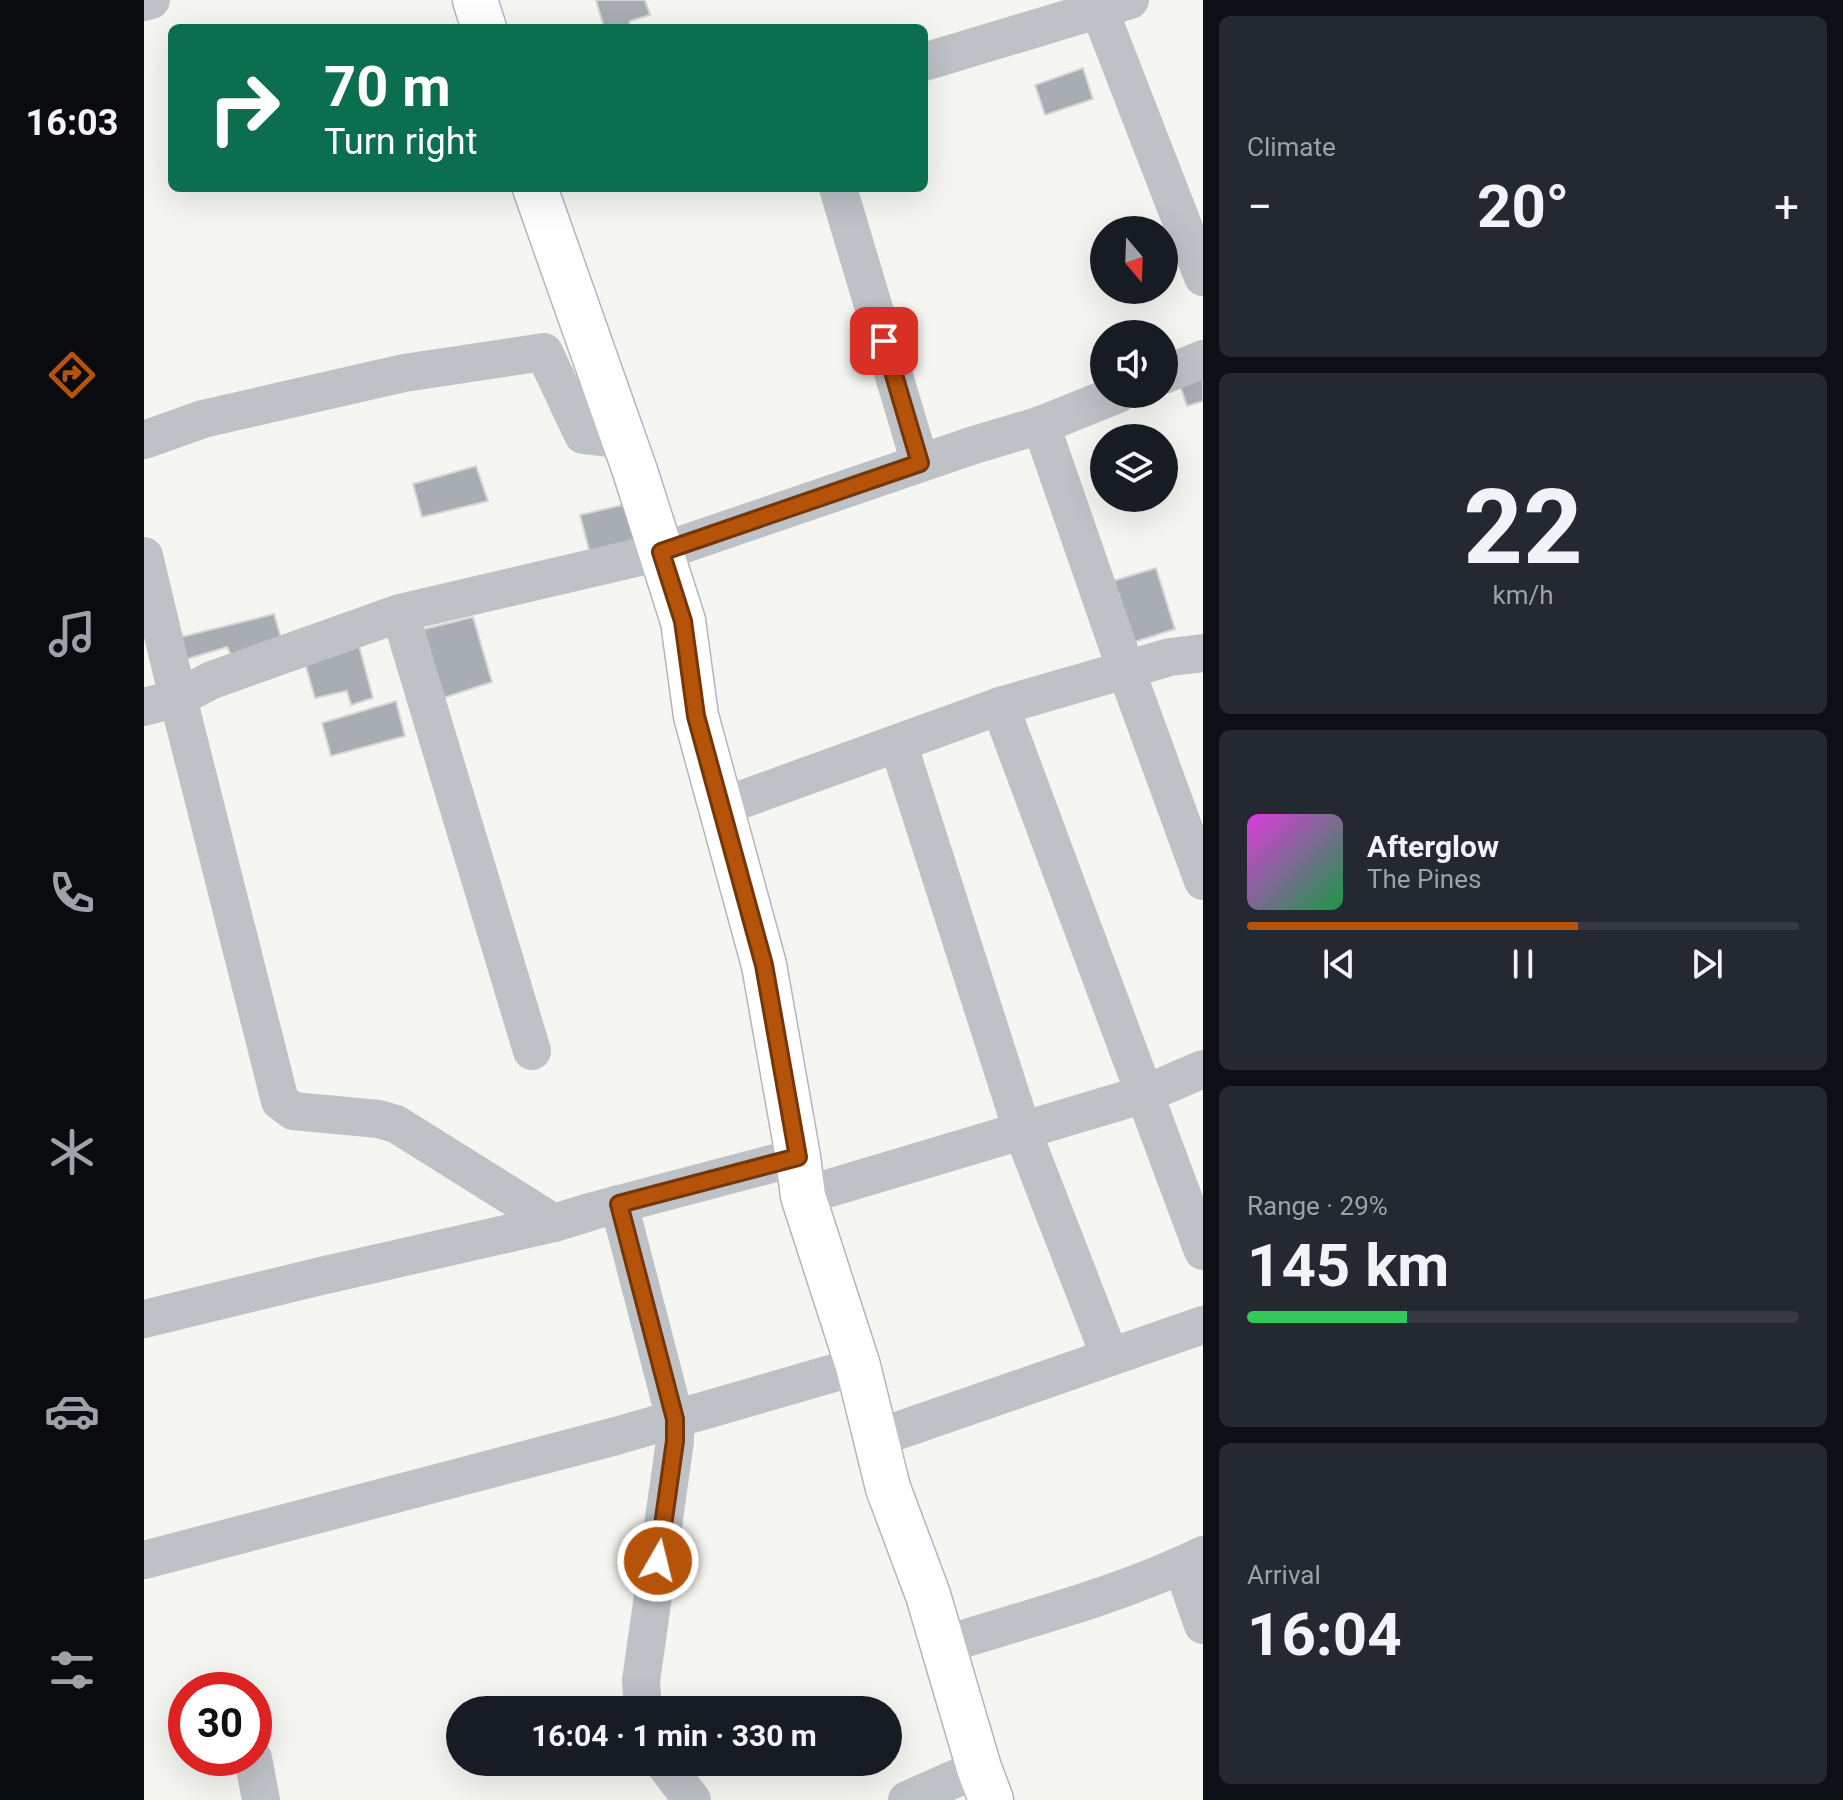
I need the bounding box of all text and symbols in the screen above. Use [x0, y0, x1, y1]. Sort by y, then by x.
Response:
text: 70 m [324, 54, 451, 120]
icon: right [192, 56, 296, 160]
text: 16:03 [26, 102, 118, 144]
text: Turn right [324, 121, 477, 163]
text: Climate [1247, 132, 1336, 162]
text: 20° [1477, 171, 1569, 242]
text: − [1247, 181, 1272, 233]
text: + [1774, 181, 1799, 233]
north arrow [1090, 216, 1178, 304]
map controls [1090, 216, 1178, 512]
pin [850, 307, 918, 375]
icon: arrive [862, 319, 906, 363]
button: sound [1090, 320, 1178, 408]
icon: directions [44, 347, 100, 403]
button: layers [1090, 424, 1178, 512]
text: 22 [1463, 467, 1583, 588]
text: km/h [1492, 580, 1554, 610]
icon: music [44, 606, 100, 662]
text: Afterglow [1367, 829, 1499, 864]
text: The Pines [1367, 864, 1481, 894]
icon: phone [44, 865, 100, 921]
icon: previous [1317, 942, 1361, 986]
icon: pause [1501, 942, 1545, 986]
icon: next [1685, 942, 1729, 986]
icon: climate [44, 1124, 100, 1180]
text: Range · 29% [1247, 1191, 1388, 1221]
text: 145 km [1247, 1230, 1449, 1301]
icon: car [44, 1383, 100, 1439]
position arrow [616, 1519, 700, 1603]
text: Arrival [1247, 1560, 1321, 1590]
text: 16:04 [1247, 1599, 1402, 1670]
icon: filters [44, 1642, 100, 1698]
speed limit sign: 30 [168, 1672, 272, 1776]
text: 16:04 · 1 min · 330 m [531, 1718, 817, 1753]

